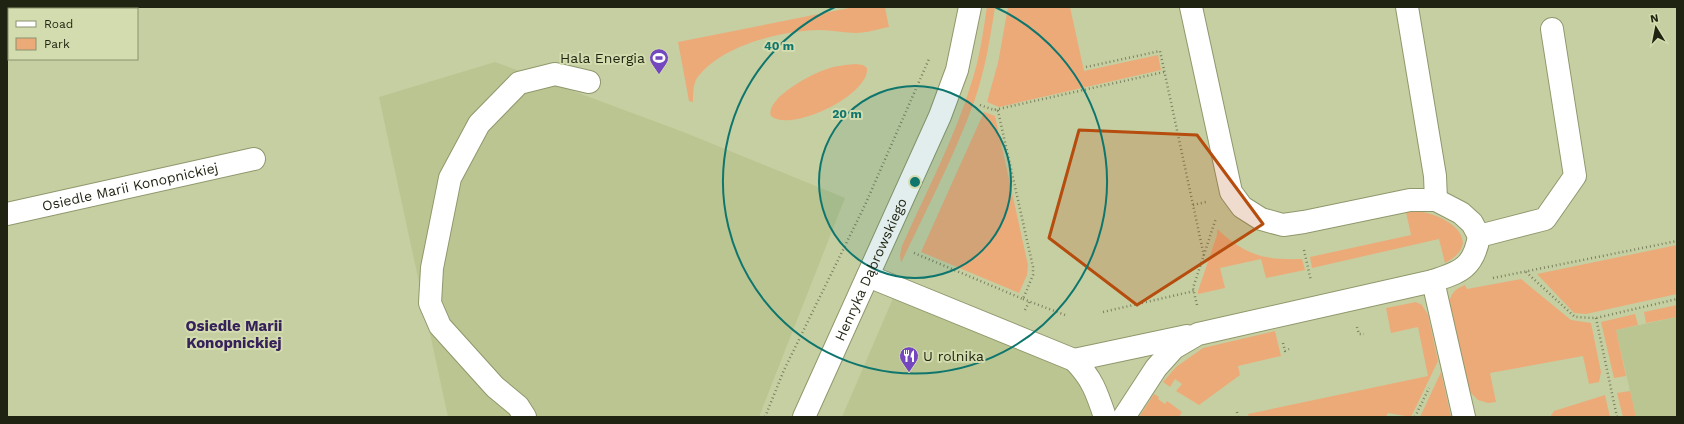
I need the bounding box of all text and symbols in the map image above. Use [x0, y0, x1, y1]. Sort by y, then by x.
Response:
legend [8, 8, 138, 60]
north arrow [1636, 8, 1676, 48]
text: N [1649, 12, 1659, 26]
text: Road [44, 17, 73, 31]
text: Park [44, 37, 70, 51]
text: 40 m [764, 39, 794, 53]
sports icon: Hala Energia [648, 47, 670, 75]
place label: Hala Energia [560, 50, 645, 66]
text: 20 m [832, 107, 862, 121]
street label: Osiedle Marii Konopnickiej [40, 159, 220, 214]
centre of rings [908, 175, 922, 189]
street label: Henryka Dąbrowskiego [831, 195, 910, 343]
district label: Osiedle Marii Konopnickiej [186, 317, 282, 352]
restaurant icon: U rolnika [898, 345, 920, 373]
place label: U rolnika [923, 348, 984, 364]

